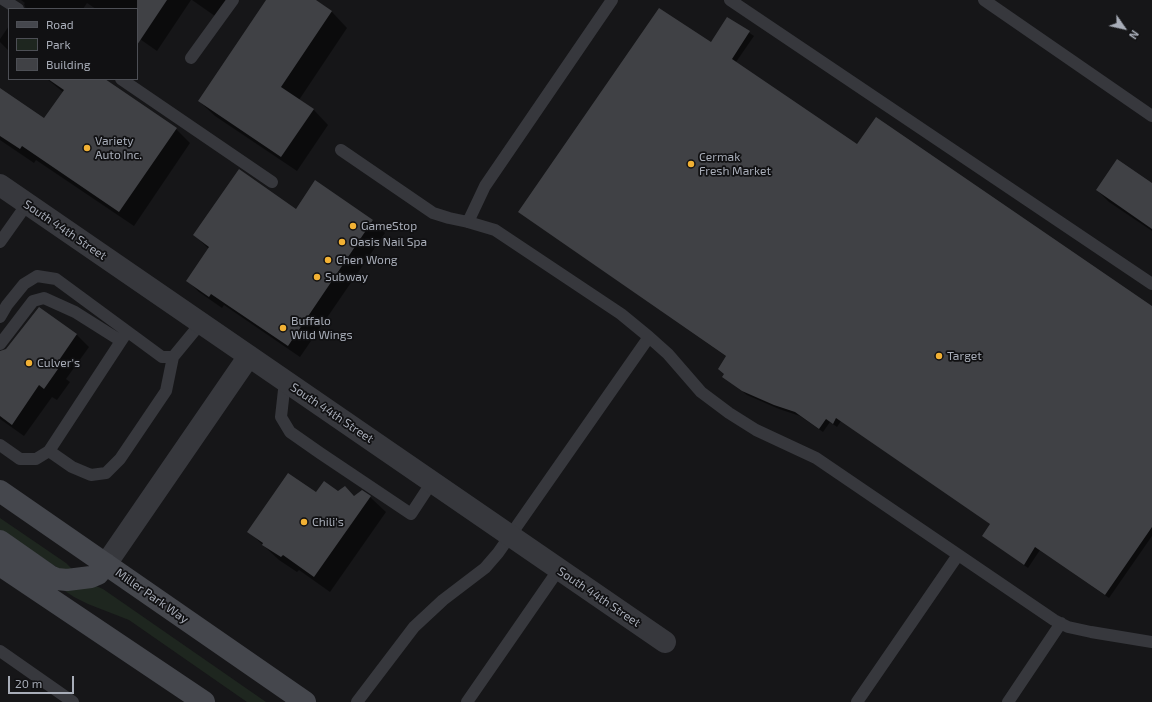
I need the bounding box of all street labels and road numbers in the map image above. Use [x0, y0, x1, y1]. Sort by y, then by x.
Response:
street label: South 44th Street [21, 197, 109, 263]
street label: South 44th Street [288, 380, 376, 446]
street label: South 44th Street [555, 564, 643, 630]
street label: Miller Park Way [113, 565, 191, 627]

